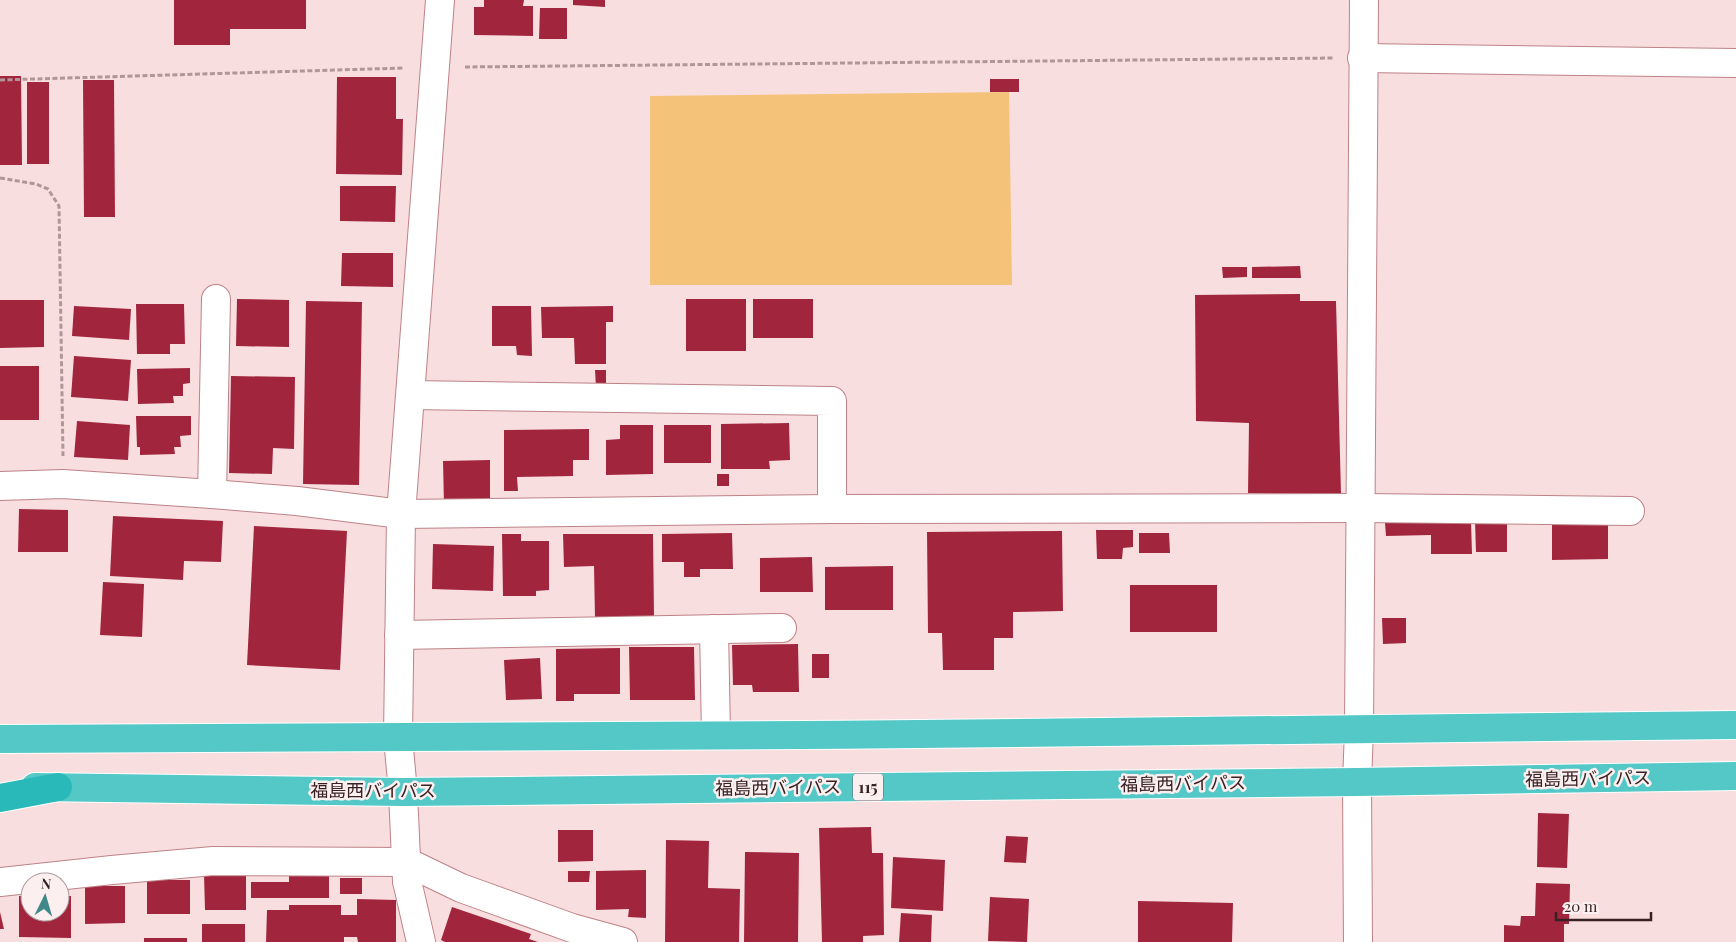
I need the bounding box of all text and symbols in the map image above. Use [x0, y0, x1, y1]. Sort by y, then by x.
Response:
street label: 福島西バイパス [1525, 765, 1651, 791]
street label: 福島西バイパス [1120, 770, 1246, 796]
street label: 福島西バイパス [715, 774, 841, 800]
road number: 115 [853, 774, 883, 800]
street label: 福島西バイパス [310, 778, 436, 802]
north arrow [20, 872, 70, 922]
text: N [40, 874, 52, 893]
scale bar [1556, 890, 1651, 922]
text: 20 m [1564, 896, 1598, 916]

